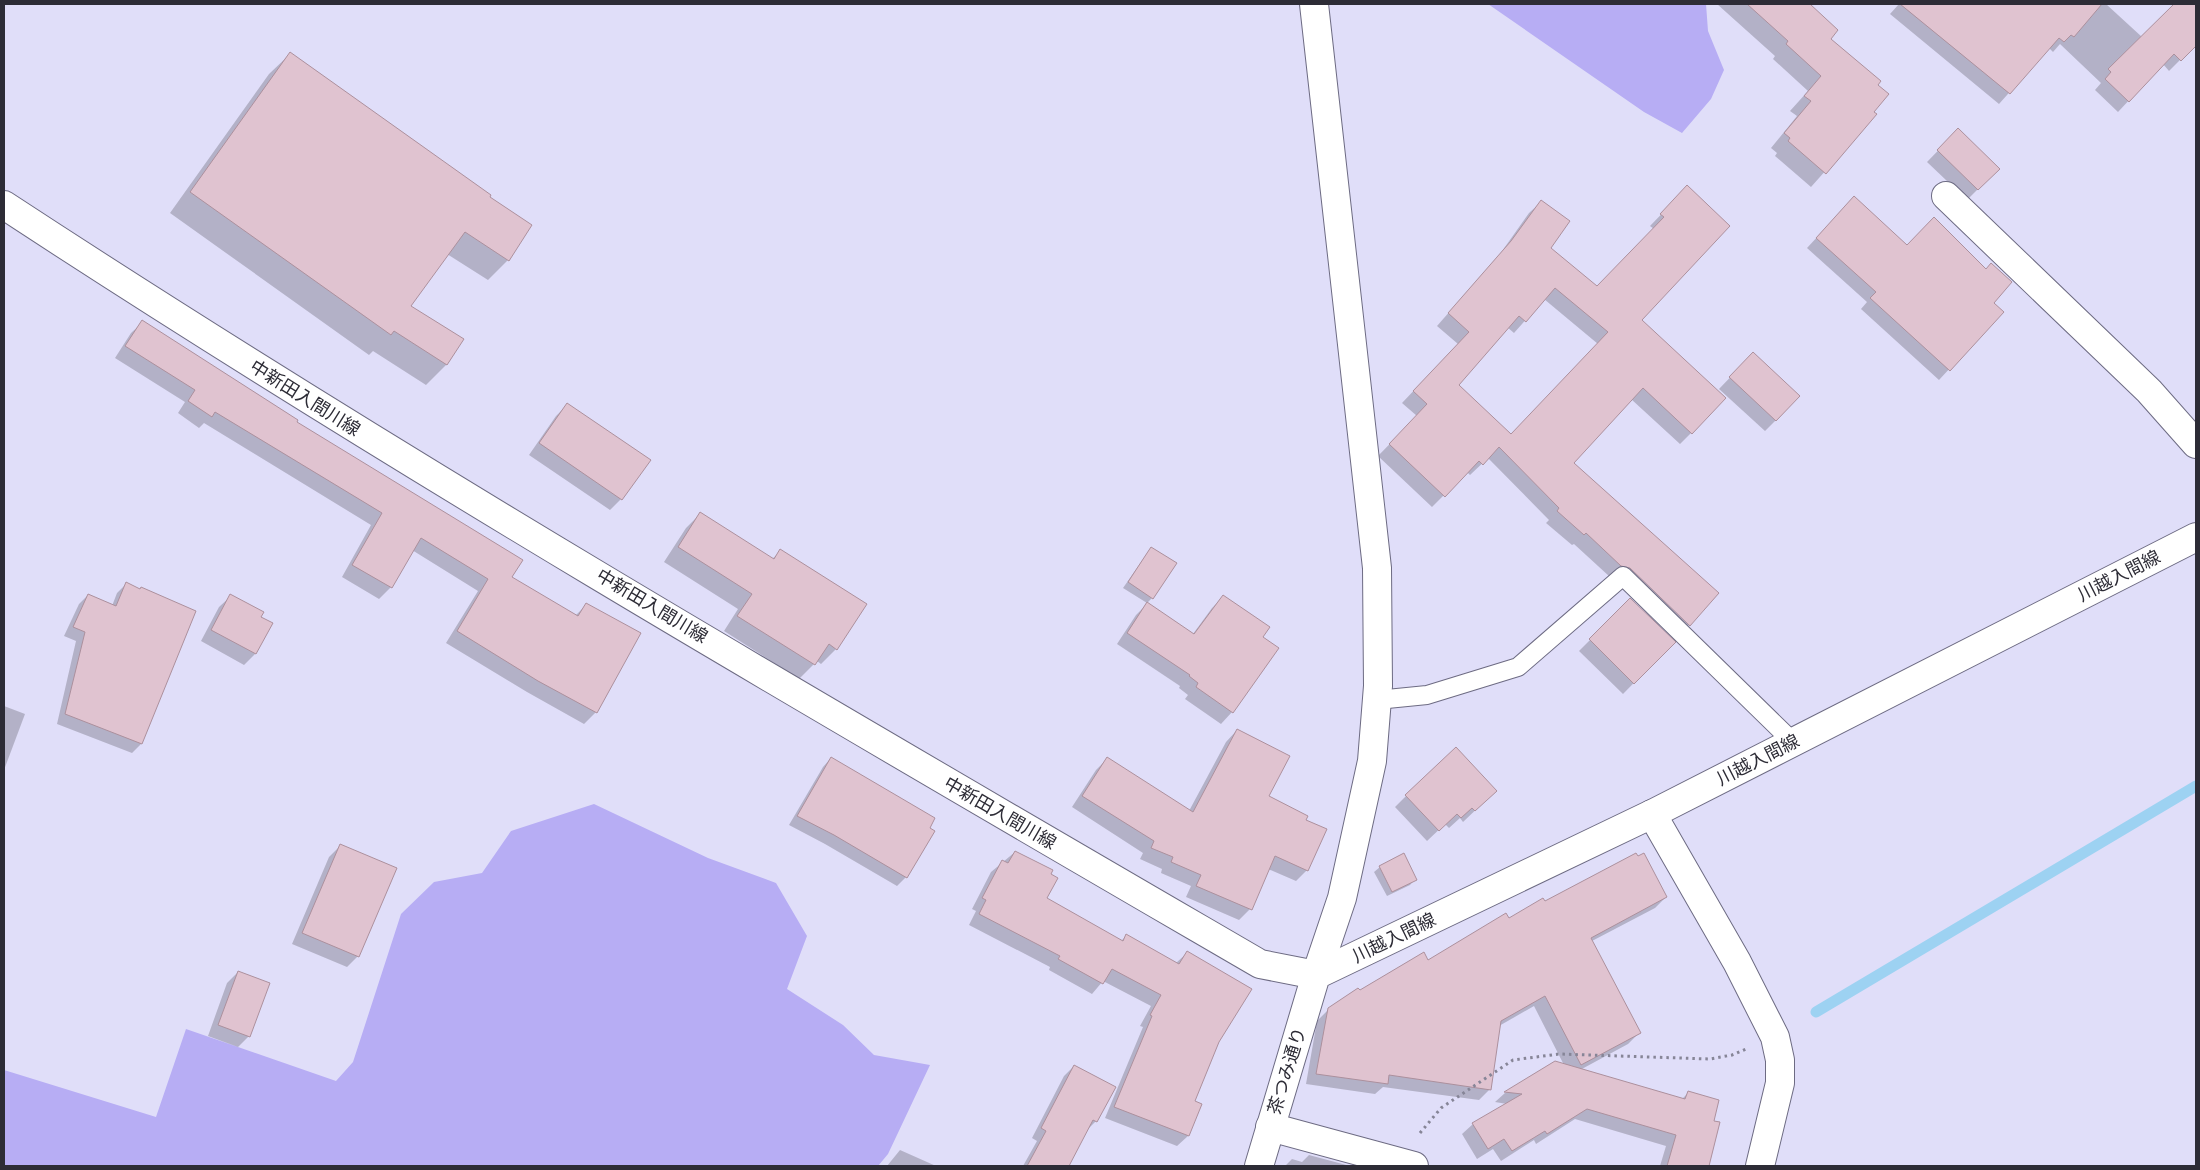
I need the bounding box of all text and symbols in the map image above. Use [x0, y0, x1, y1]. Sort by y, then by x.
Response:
street label: 中新田入間川線 [246, 355, 364, 441]
street label: 川越入間線 [2074, 546, 2164, 606]
street label: 中新田入間川線 [592, 564, 712, 648]
street label: 川越入間線 [1713, 730, 1803, 790]
street label: 中新田入間川線 [940, 772, 1060, 854]
street label: 川越入間線 [1349, 908, 1439, 968]
street label: 茶つみ通り [1263, 1025, 1311, 1117]

